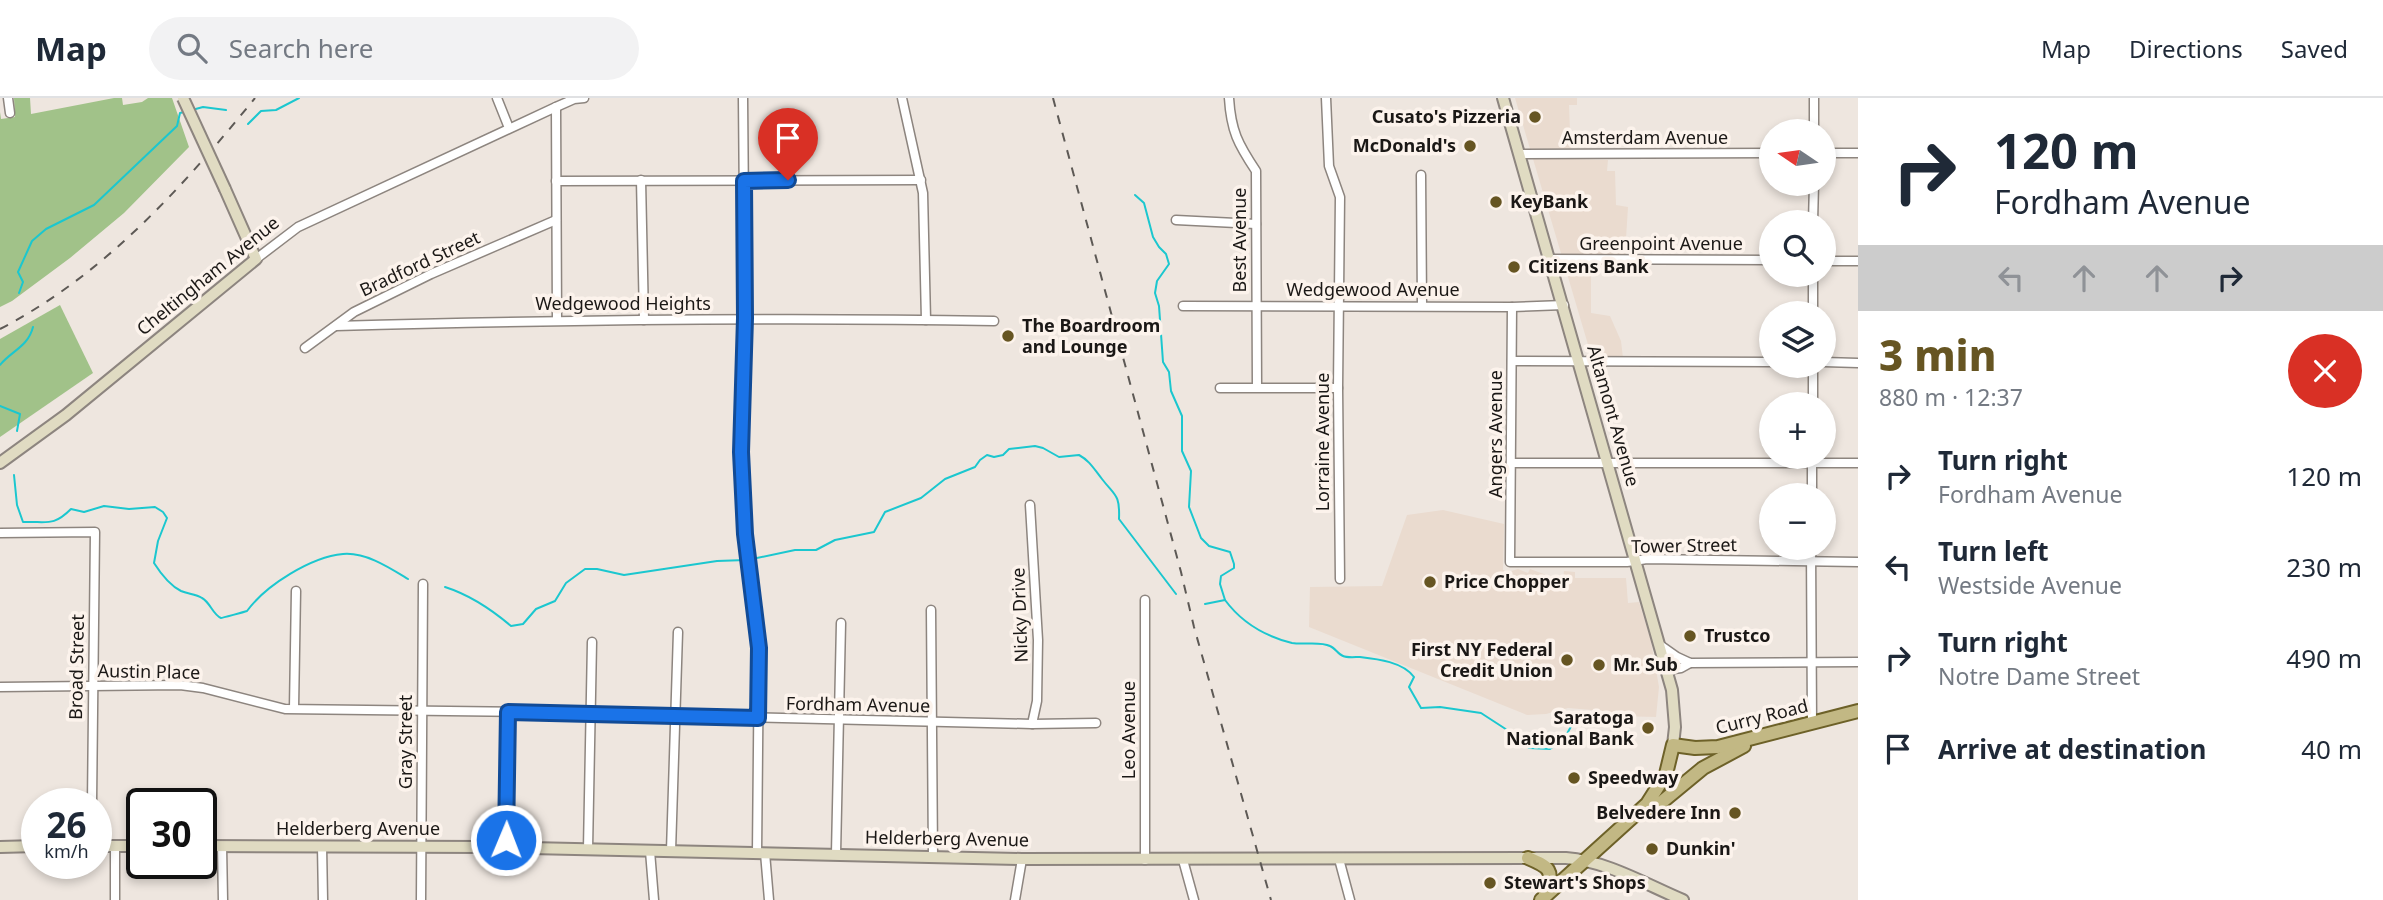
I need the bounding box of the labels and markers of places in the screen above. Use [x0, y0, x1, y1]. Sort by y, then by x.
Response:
place label: Cusato's Pizzeria [1372, 104, 1521, 128]
pin [758, 108, 818, 180]
marker: Cusato's Pizzeria [1527, 109, 1543, 125]
place label: McDonald's [1353, 133, 1456, 157]
marker: McDonald's [1462, 138, 1478, 154]
place label: KeyBank [1510, 189, 1589, 213]
marker: KeyBank [1488, 194, 1504, 210]
place label: Citizens Bank [1528, 254, 1650, 278]
marker: Citizens Bank [1506, 259, 1522, 275]
place label: The Boardroom and Lounge [1022, 313, 1160, 358]
marker: The Boardroom and Lounge [1000, 328, 1016, 344]
place label: Price Chopper [1444, 569, 1569, 593]
marker: Price Chopper [1422, 574, 1438, 590]
place label: Trustco [1704, 623, 1771, 647]
marker: Trustco [1682, 628, 1698, 644]
place label: First NY Federal Credit Union [1411, 637, 1553, 682]
marker: First NY Federal Credit Union [1559, 652, 1575, 668]
place label: Mr. Sub [1613, 652, 1678, 676]
marker: Mr. Sub [1591, 657, 1607, 673]
place label: Saratoga National Bank [1506, 705, 1635, 750]
marker: Saratoga National Bank [1640, 720, 1656, 736]
place label: Speedway [1588, 765, 1679, 789]
marker: Speedway [1566, 770, 1582, 786]
place label: Belvedere Inn [1596, 800, 1721, 824]
marker: Belvedere Inn [1727, 805, 1743, 821]
place label: Dunkin' [1666, 836, 1735, 860]
marker: Dunkin' [1644, 841, 1660, 857]
place label: Stewart's Shops [1504, 870, 1646, 894]
marker: Stewart's Shops [1482, 875, 1498, 891]

